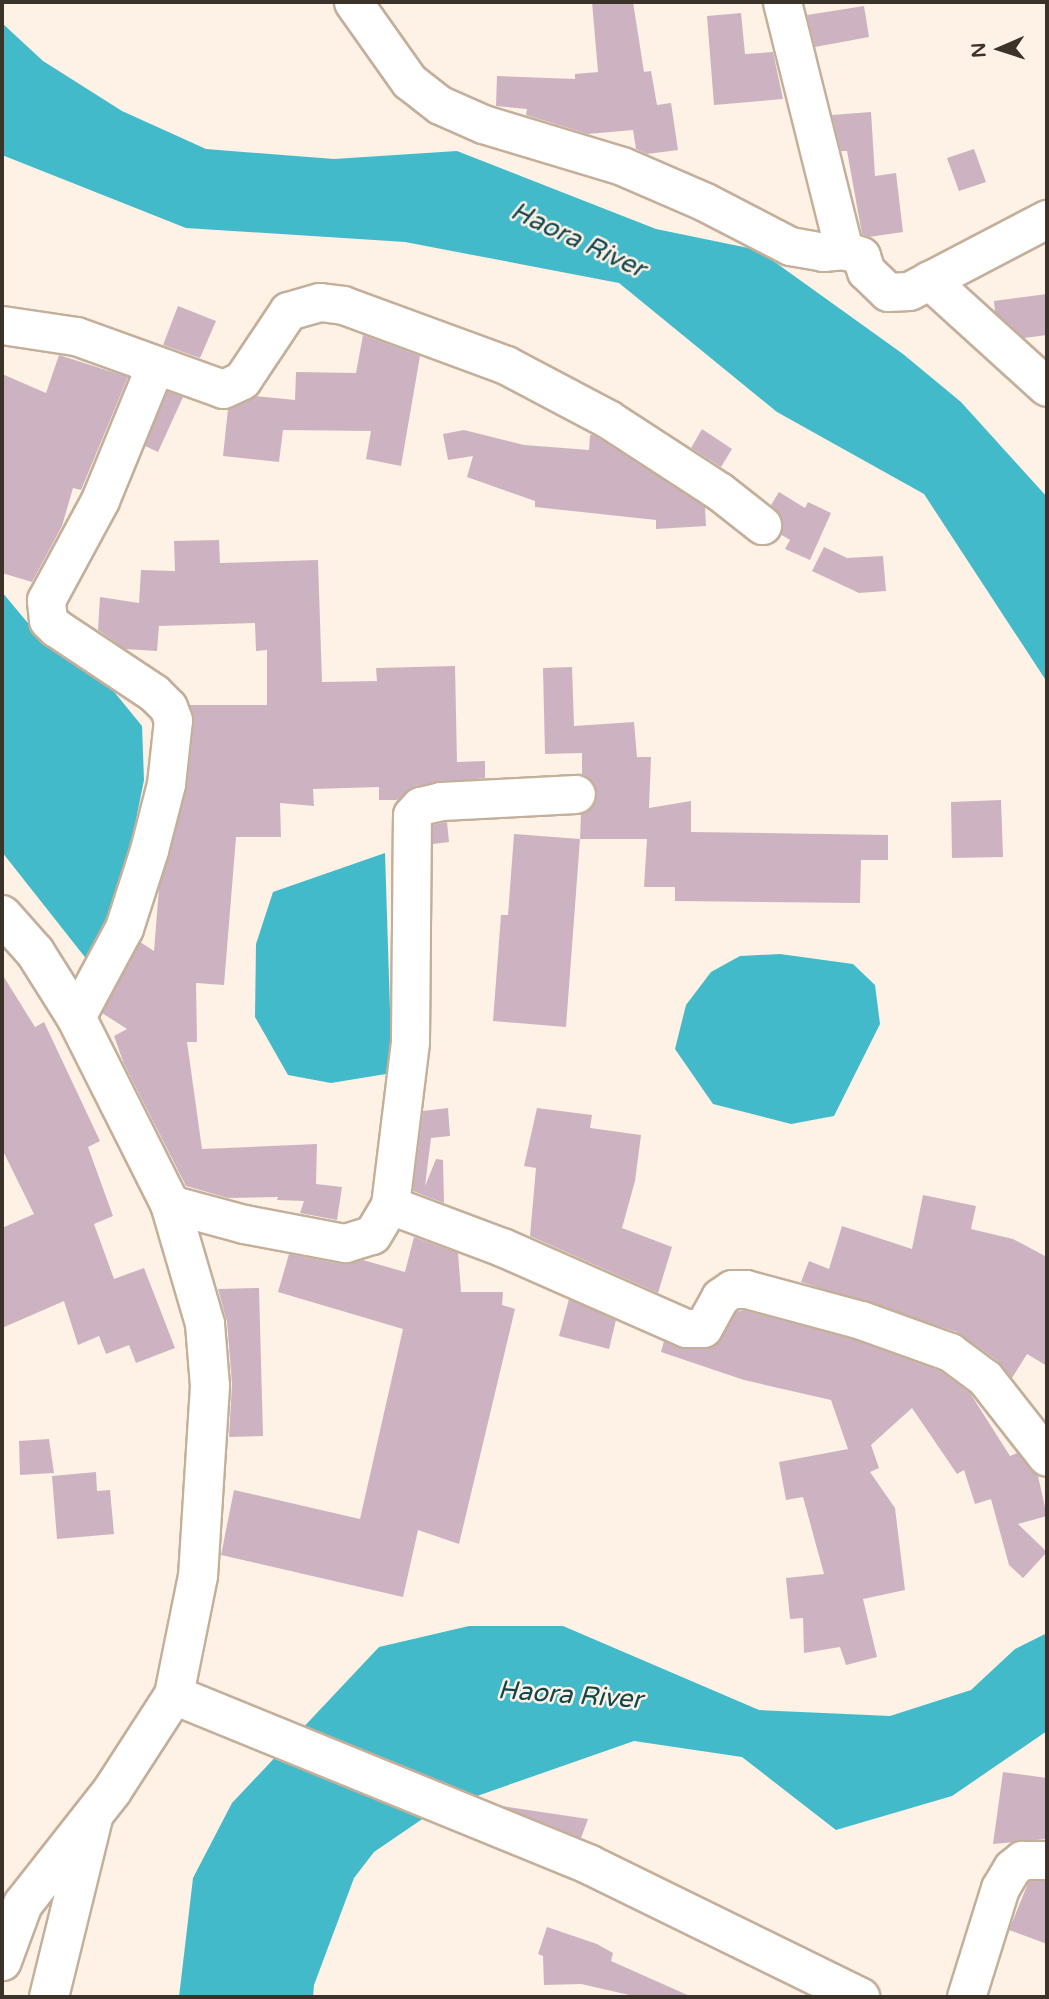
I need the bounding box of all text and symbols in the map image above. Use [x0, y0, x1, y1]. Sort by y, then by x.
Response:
north arrow [965, 14, 1035, 84]
text: N [968, 42, 990, 58]
water label: Haora River [506, 195, 650, 285]
water label: Haora River [497, 1674, 643, 1716]

